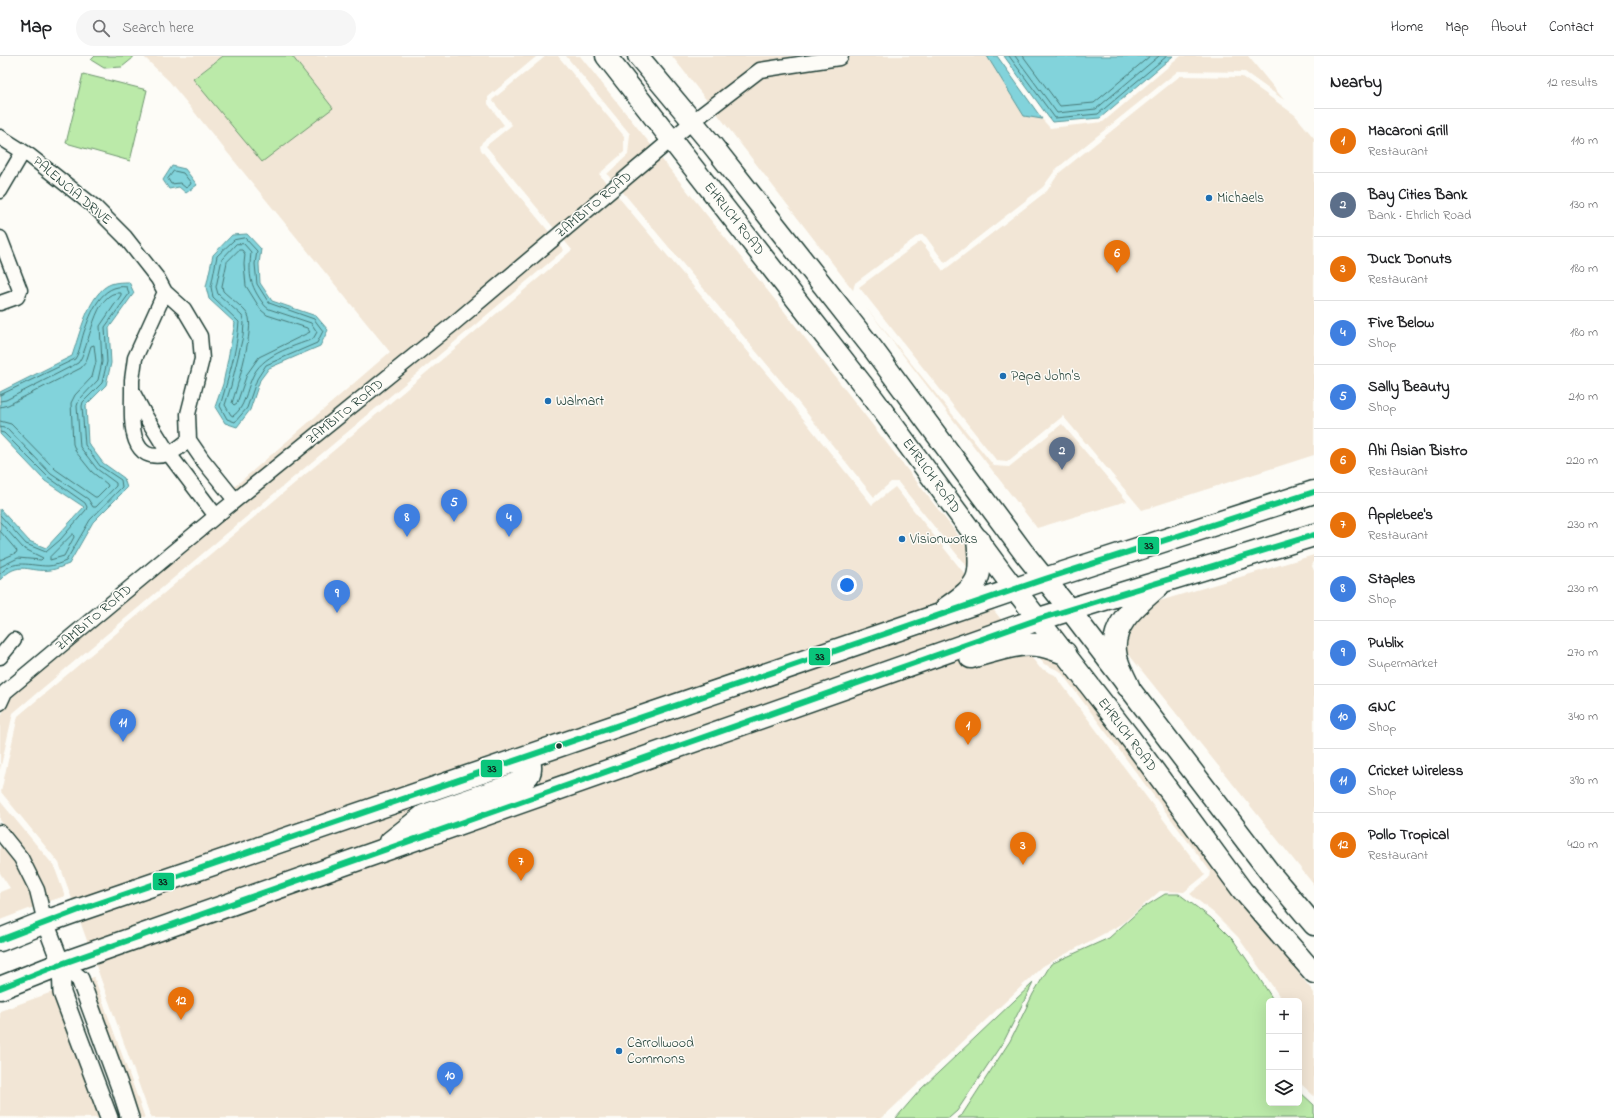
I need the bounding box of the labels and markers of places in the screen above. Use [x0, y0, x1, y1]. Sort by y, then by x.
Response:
place label: Michaels [1217, 188, 1264, 209]
marker: Michaels [1204, 193, 1214, 203]
pin: 6 [1104, 240, 1130, 273]
place label: Papa John's [1011, 366, 1080, 387]
marker: Papa John's [998, 371, 1008, 381]
place label: Walmart [556, 391, 605, 412]
marker: Walmart [543, 396, 553, 406]
pin: 2 [1049, 437, 1075, 470]
pin: 5 [441, 489, 467, 522]
pin: 8 [394, 504, 420, 537]
pin: 4 [496, 504, 522, 537]
place label: Visionworks [909, 529, 978, 550]
marker: Visionworks [897, 534, 907, 544]
pin: 9 [324, 580, 350, 613]
pin: 11 [110, 709, 136, 742]
pin: 1 [955, 712, 981, 745]
unlabelled marker [554, 741, 564, 751]
pin: 3 [1010, 832, 1036, 865]
pin: 7 [508, 848, 534, 881]
pin: 12 [168, 987, 194, 1020]
place label: Carrollwood Commons [627, 1033, 694, 1070]
marker: Carrollwood Commons [614, 1046, 624, 1056]
pin: 10 [437, 1062, 463, 1095]

